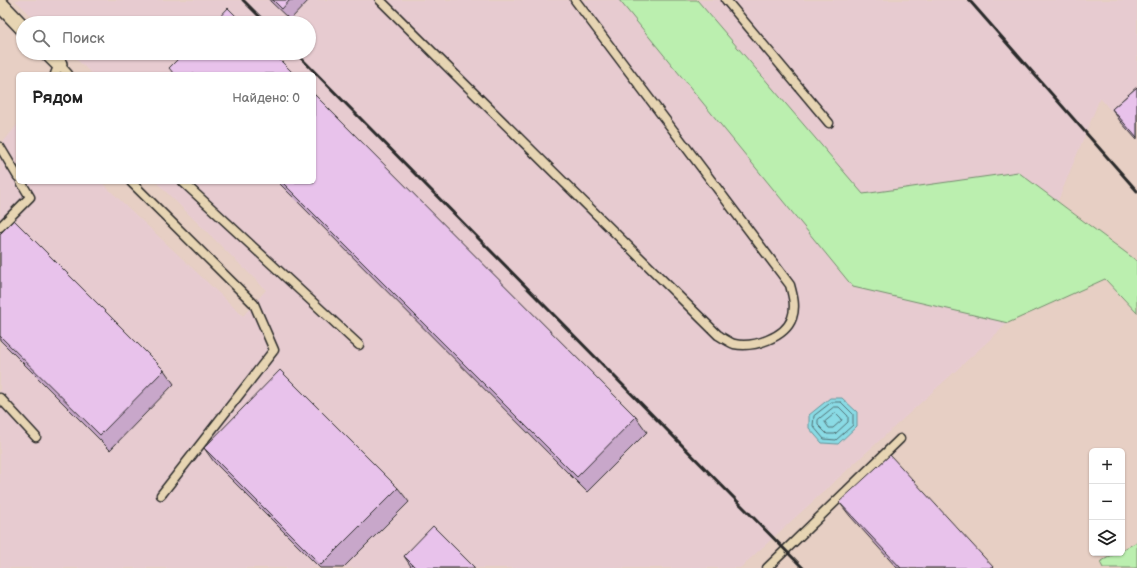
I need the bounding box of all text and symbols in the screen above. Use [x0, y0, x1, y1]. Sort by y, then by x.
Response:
search box [16, 16, 316, 60]
icon: search [30, 27, 52, 49]
text: Поиск [62, 29, 105, 48]
text: Рядом [32, 88, 83, 108]
text: Найдено: 0 [232, 90, 300, 106]
map controls [1089, 448, 1125, 556]
button: + [1089, 448, 1125, 484]
button: − [1089, 484, 1125, 520]
button: layers [1089, 520, 1125, 556]

